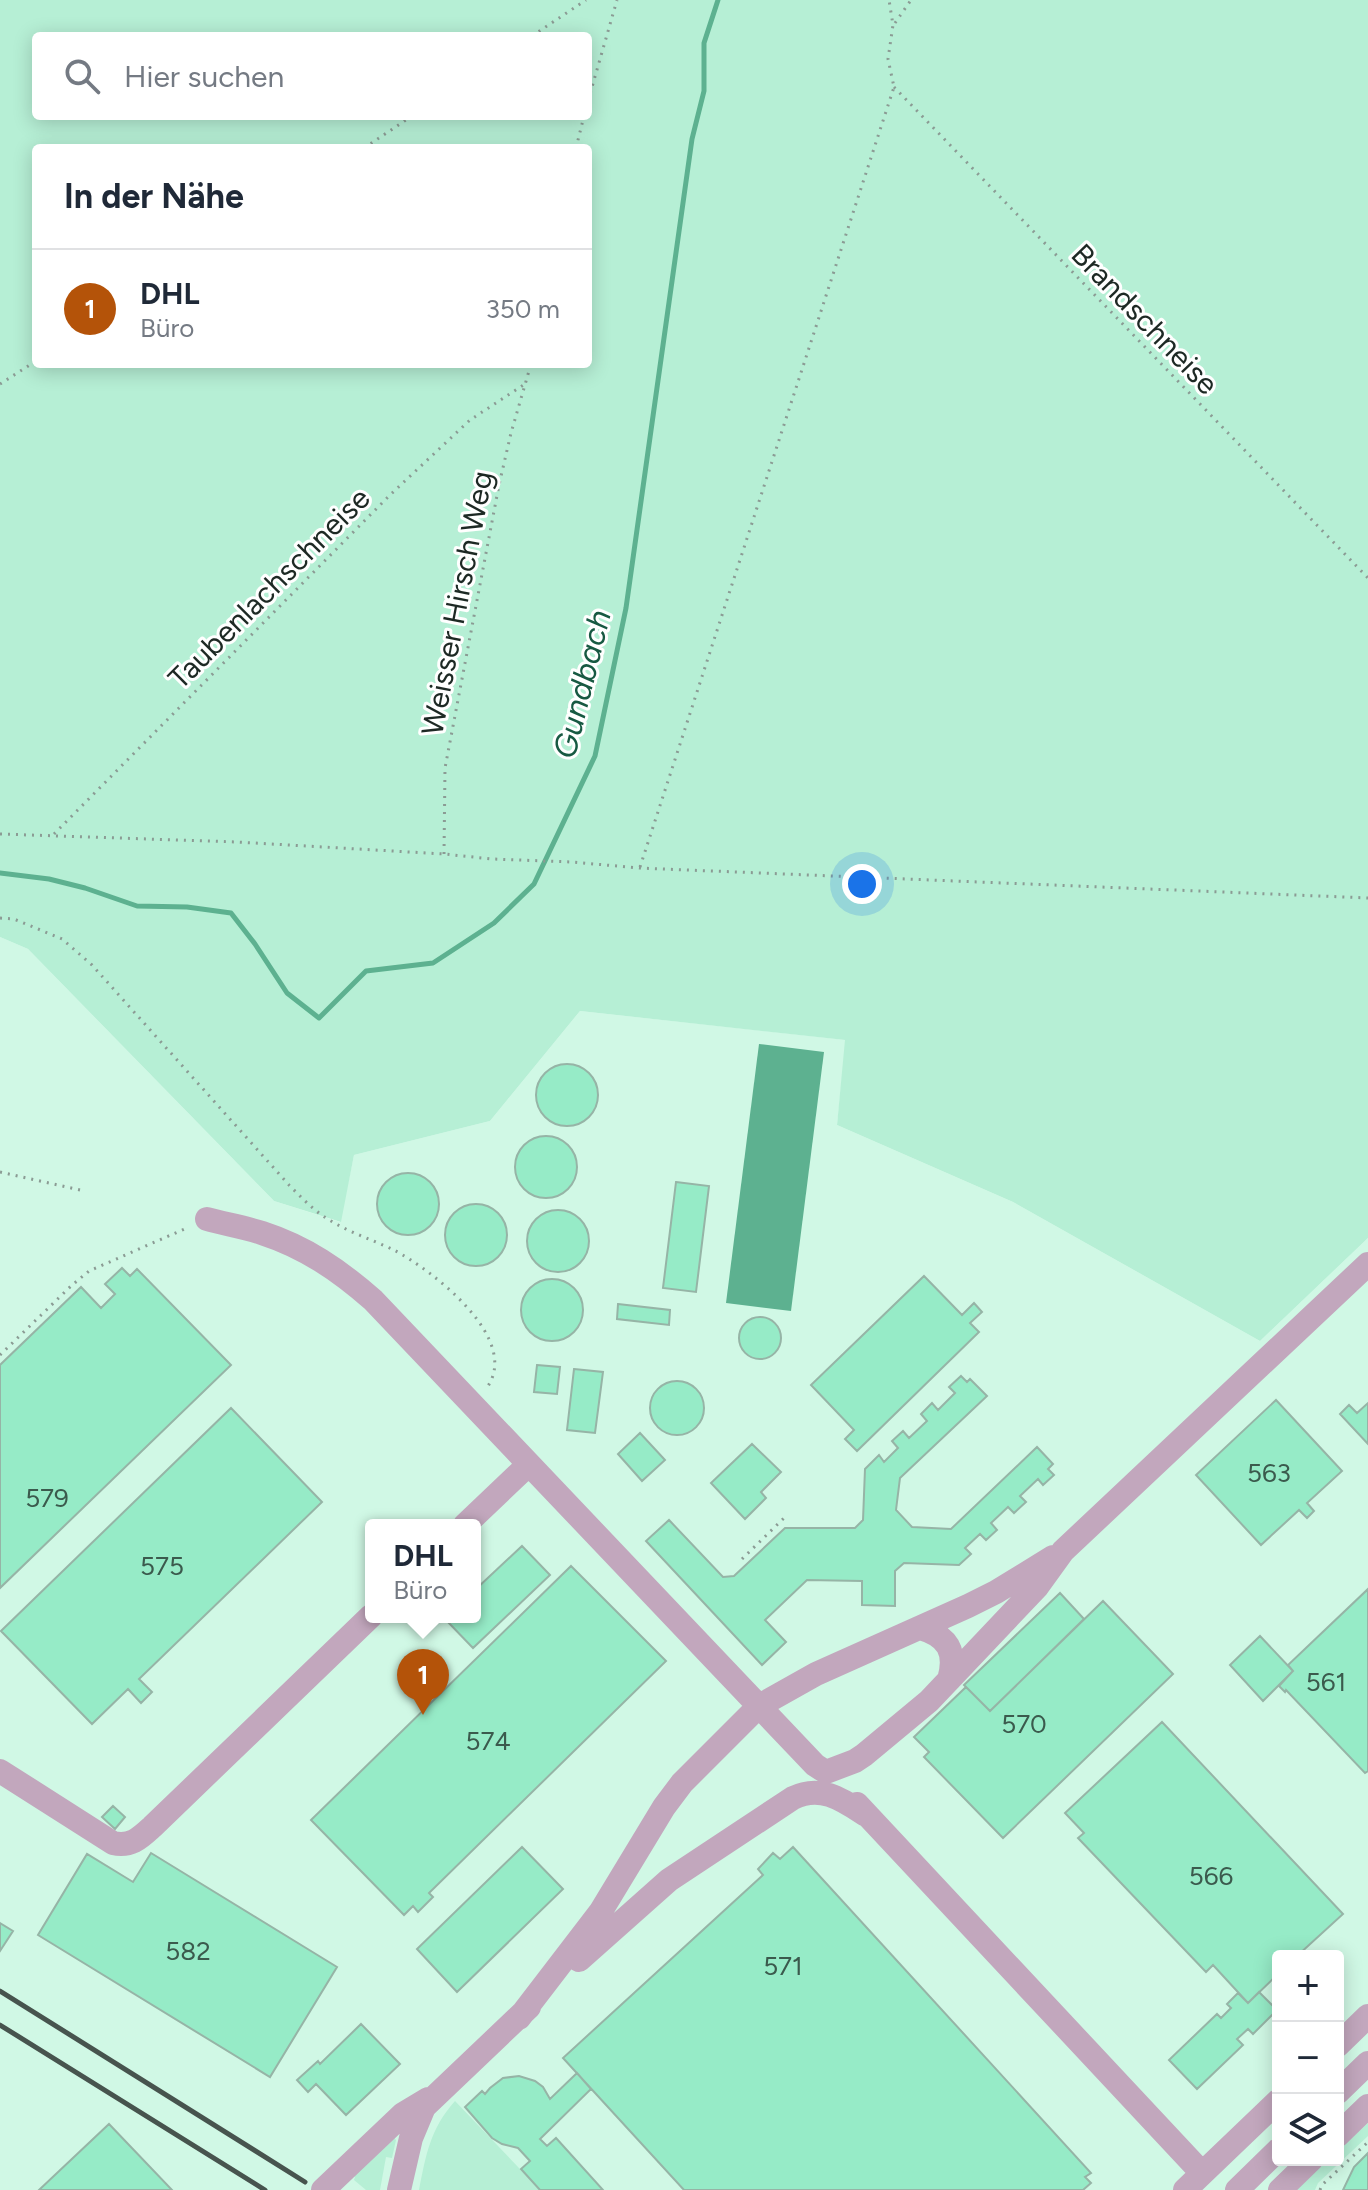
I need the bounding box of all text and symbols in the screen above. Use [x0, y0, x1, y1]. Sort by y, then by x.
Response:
search box [32, 32, 592, 120]
icon: search [60, 54, 104, 98]
text: Hier suchen [124, 58, 284, 95]
text: In der Nähe [64, 176, 244, 217]
street label: Brandschneise [1064, 236, 1226, 402]
text: DHL [140, 275, 200, 312]
text: 1 [85, 293, 95, 325]
text: 350 m [486, 293, 560, 325]
text: Büro [140, 312, 194, 344]
street label: Weisser Hirsch Weg [413, 468, 501, 738]
street label: Taubenlachschneise [161, 480, 377, 696]
water label: Gundbach [545, 606, 619, 762]
your location [842, 864, 882, 904]
house number: 563 [1247, 1457, 1291, 1489]
house number: 579 [25, 1482, 69, 1514]
popup [365, 1519, 481, 1623]
text: DHL [393, 1537, 453, 1574]
house number: 575 [140, 1550, 184, 1582]
text: Büro [393, 1574, 447, 1606]
pin: 1 [397, 1649, 449, 1715]
house number: 561 [1306, 1666, 1346, 1698]
house number: 570 [1001, 1708, 1047, 1740]
house number: 574 [465, 1725, 511, 1757]
house number: 566 [1189, 1860, 1233, 1892]
house number: 582 [165, 1935, 211, 1967]
house number: 571 [763, 1950, 803, 1982]
map controls [1272, 1950, 1344, 2166]
button: + [1272, 1950, 1344, 2022]
button: − [1272, 2022, 1344, 2094]
button: layers [1272, 2094, 1344, 2166]

